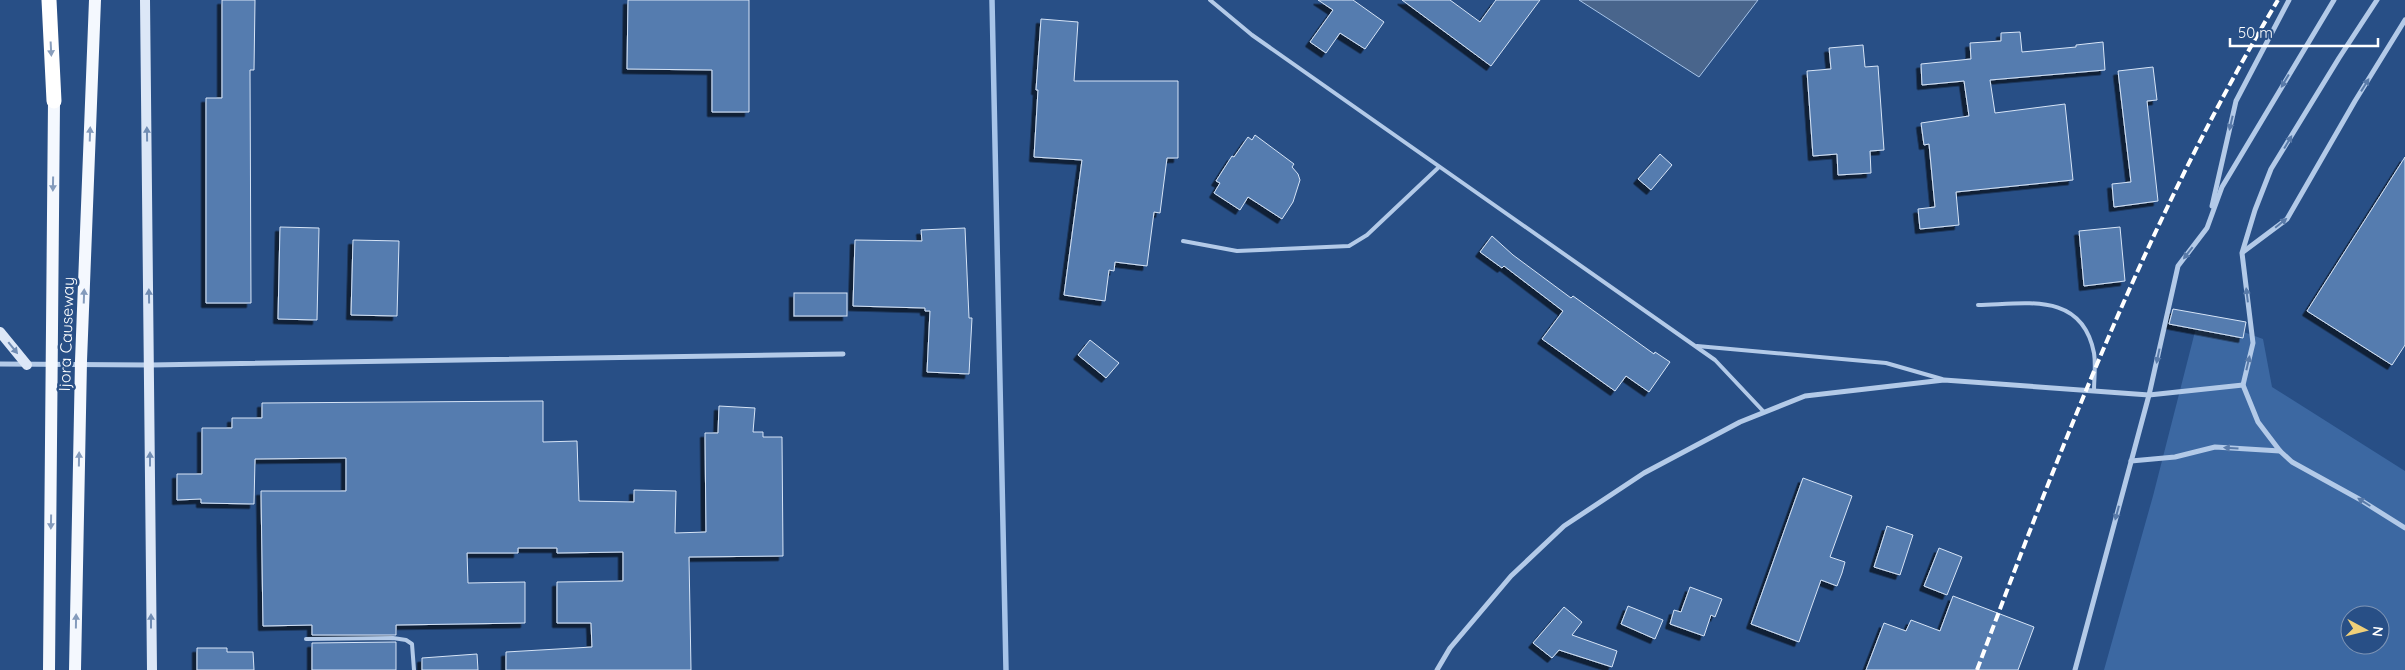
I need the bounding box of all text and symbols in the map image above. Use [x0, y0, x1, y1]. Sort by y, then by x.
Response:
scale bar [2230, 15, 2378, 47]
text: 50 m [2238, 23, 2273, 42]
one-way arrow [48, 41, 56, 57]
one-way arrow [2280, 75, 2289, 88]
one-way arrow [2360, 78, 2369, 91]
one-way arrow [2227, 115, 2235, 130]
one-way arrow [86, 126, 94, 142]
one-way arrow [143, 126, 151, 142]
one-way arrow [2283, 136, 2292, 149]
one-way arrow [49, 177, 57, 193]
one-way arrow [2274, 218, 2287, 229]
one-way arrow [2183, 246, 2194, 259]
street label: Ijora Causeway [54, 276, 78, 392]
one-way arrow [2243, 286, 2251, 302]
one-way arrow [80, 288, 88, 304]
one-way arrow [145, 288, 153, 304]
one-way arrow [8, 341, 19, 354]
one-way arrow [2153, 348, 2161, 364]
one-way arrow [2244, 356, 2252, 371]
one-way arrow [2223, 443, 2239, 451]
one-way arrow [75, 451, 83, 467]
one-way arrow [146, 451, 154, 467]
one-way arrow [2357, 497, 2370, 506]
one-way arrow [2113, 506, 2121, 521]
one-way arrow [46, 514, 54, 530]
north arrow [2340, 605, 2390, 655]
one-way arrow [73, 613, 81, 629]
one-way arrow [147, 613, 155, 629]
text: N [2368, 625, 2387, 638]

